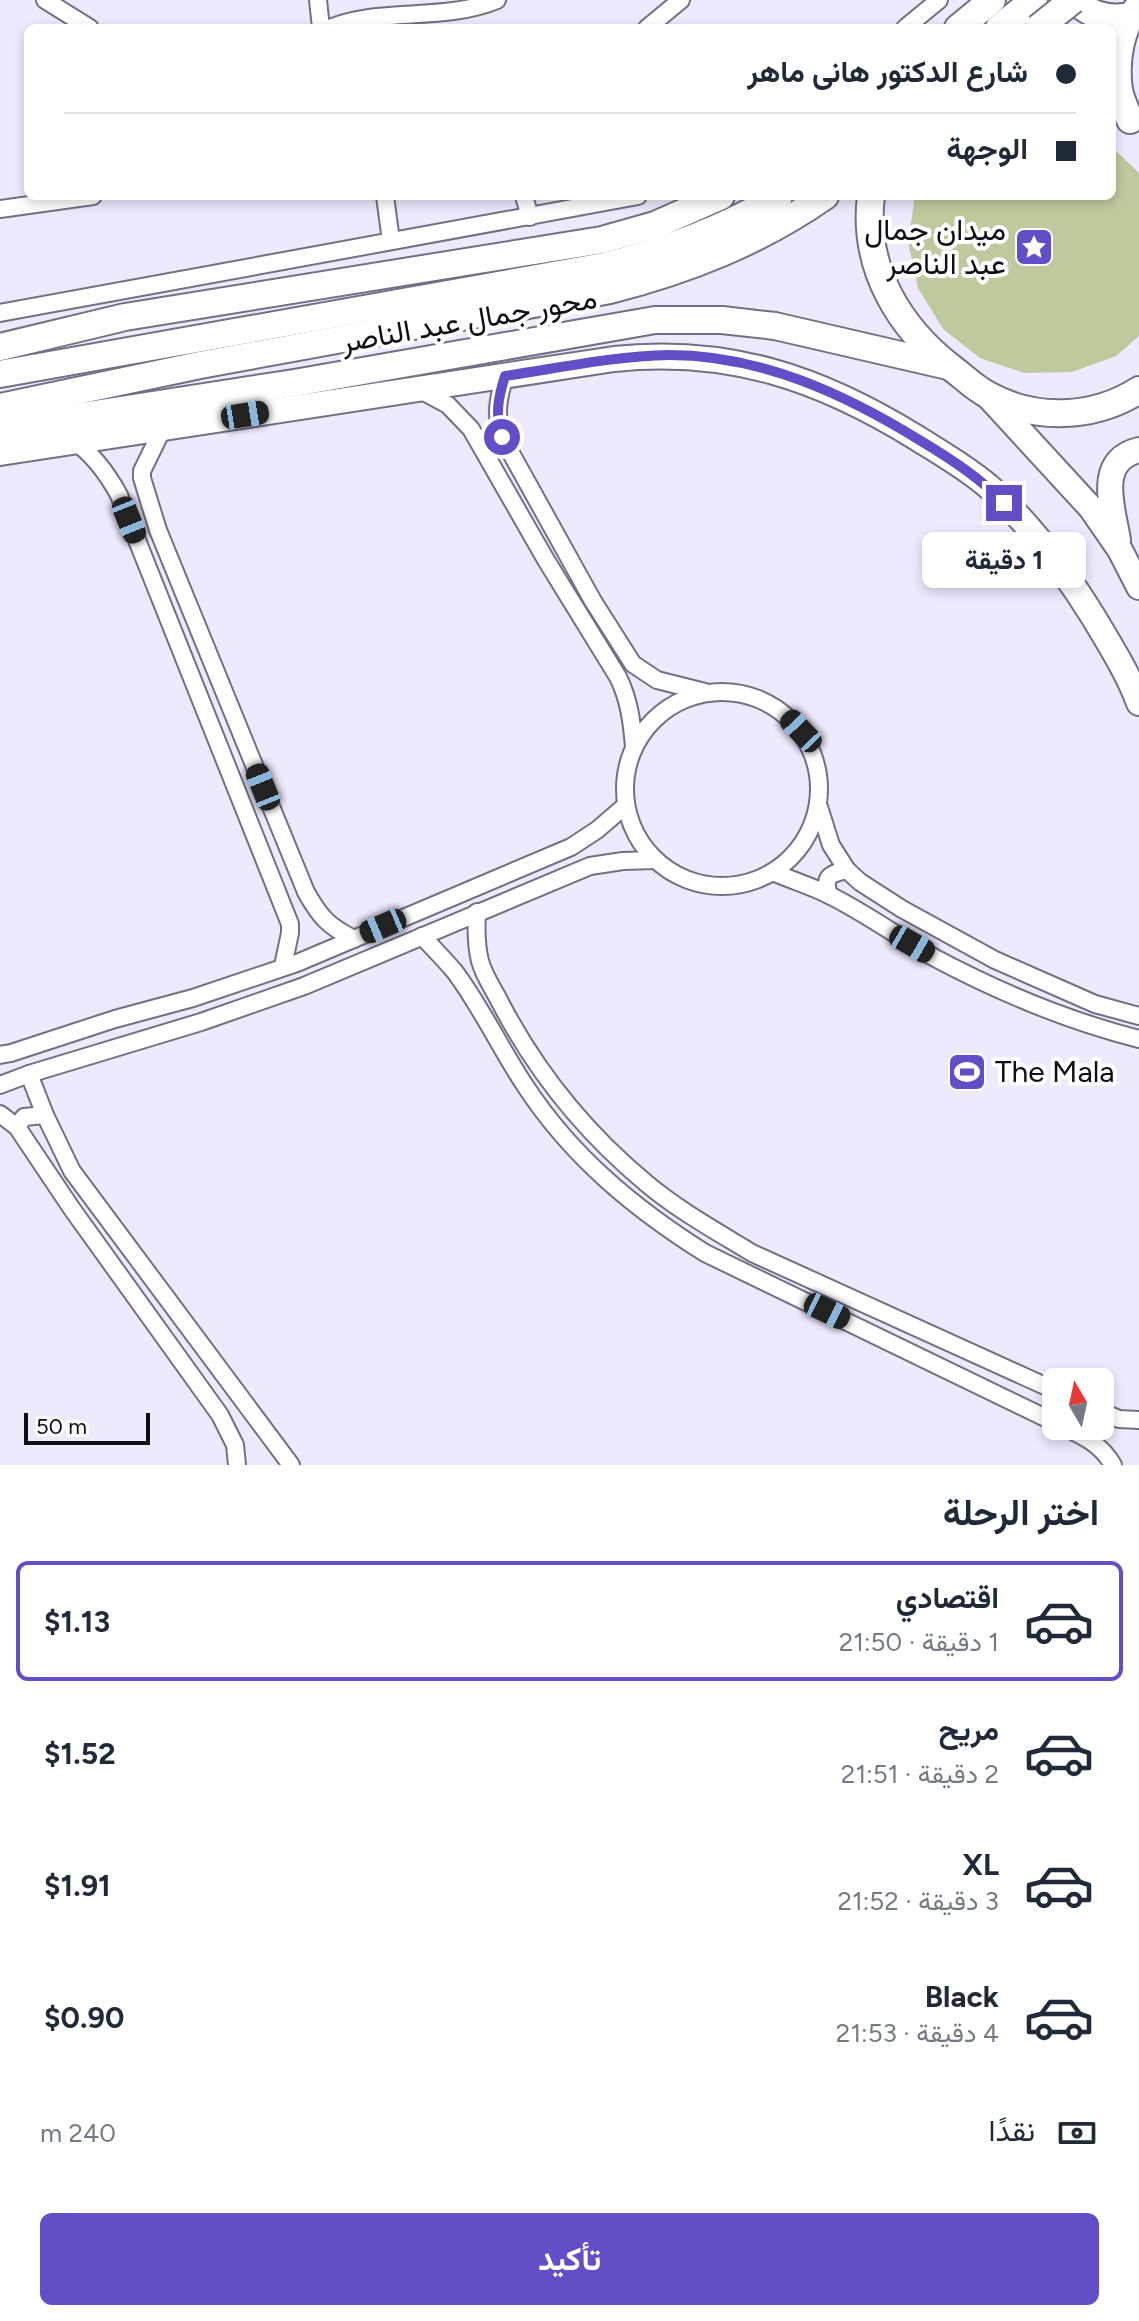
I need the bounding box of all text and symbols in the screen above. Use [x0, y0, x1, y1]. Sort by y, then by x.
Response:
text: شارع الدكتور هانى ماهر [747, 53, 1028, 90]
text: الوجهة [946, 130, 1028, 167]
place label: ميدان جمال عبد الناصر [864, 211, 1006, 282]
place icon: ميدان جمال عبد الناصر [1013, 226, 1055, 268]
street label: محور جمال عبد الناصر [337, 279, 600, 360]
car [219, 399, 271, 431]
route start [484, 419, 520, 455]
route end [986, 485, 1022, 521]
car [109, 493, 149, 547]
callout: 1 دقيقة [922, 531, 1086, 587]
text: 1 دقيقة [965, 544, 1043, 576]
car [776, 705, 826, 757]
car [243, 760, 283, 814]
car [356, 906, 410, 946]
car [885, 922, 939, 966]
sports icon: The Mala [946, 1051, 988, 1093]
place label: The Mala [995, 1053, 1115, 1090]
car [800, 1290, 854, 1332]
north arrow [1042, 1368, 1114, 1440]
map controls [1042, 1368, 1114, 1440]
scale bar [24, 1409, 150, 1445]
text: 50 m [36, 1413, 87, 1440]
text: اختر الرحلة [943, 1491, 1099, 1534]
text: اقتصادي [896, 1579, 999, 1616]
icon: car [1023, 1585, 1095, 1657]
text: $1.13 [44, 1603, 110, 1640]
text: 1 دقيقة · 21:50 [839, 1626, 999, 1658]
text: مريح [939, 1711, 999, 1748]
icon: car [1023, 1717, 1095, 1789]
text: $1.52 [44, 1735, 116, 1772]
text: 2 دقيقة · 21:51 [841, 1758, 999, 1790]
text: XL [963, 1846, 999, 1883]
icon: car [1023, 1849, 1095, 1921]
text: $1.91 [44, 1867, 111, 1904]
text: 3 دقيقة · 21:52 [837, 1885, 999, 1917]
text: Black [925, 1978, 999, 2015]
icon: car [1023, 1981, 1095, 2053]
text: $0.90 [44, 1999, 124, 2036]
text: 4 دقيقة · 21:53 [836, 2017, 999, 2049]
icon: cash [1055, 2111, 1099, 2155]
text: نقدًا [989, 2112, 1035, 2149]
text: 240 m [40, 2117, 116, 2149]
button: تأكيد [40, 2213, 1099, 2305]

